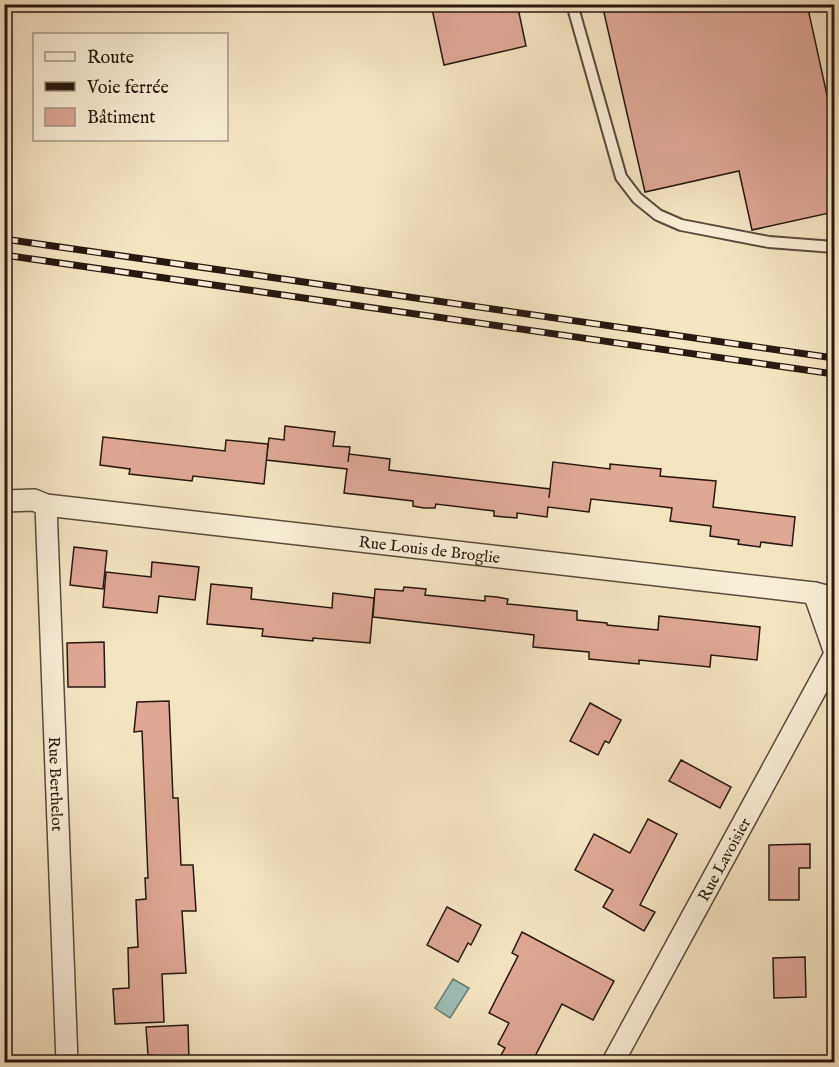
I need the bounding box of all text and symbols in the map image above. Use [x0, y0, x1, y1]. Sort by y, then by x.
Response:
legend [33, 33, 228, 141]
text: Route [87, 47, 134, 70]
text: Voie ferrée [86, 77, 169, 100]
text: Bâtiment [87, 107, 156, 130]
street label: Rue Louis de Broglie [357, 533, 501, 569]
street label: Rue Berthelot [43, 736, 66, 832]
street label: Rue Lavoisier [694, 815, 756, 905]

